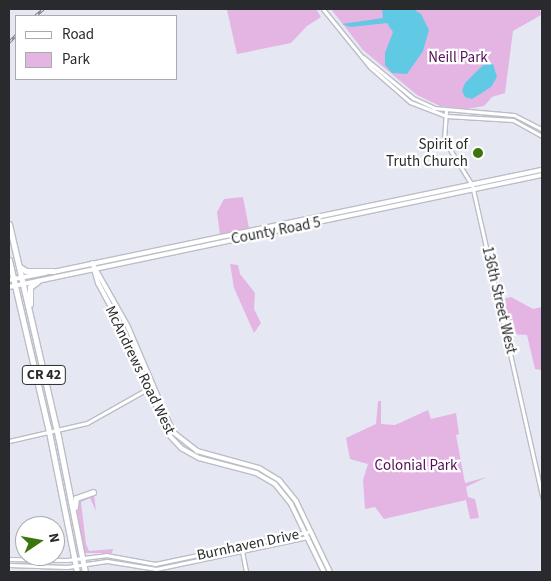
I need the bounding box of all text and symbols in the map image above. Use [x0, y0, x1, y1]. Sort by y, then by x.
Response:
legend [15, 15, 178, 80]
text: Road [62, 24, 94, 45]
text: Park [62, 49, 90, 70]
park label: Neill Park [428, 49, 488, 67]
place label: Spirit of Truth Church [386, 135, 468, 170]
marker: Spirit of Truth Church [472, 147, 484, 159]
street label: County Road 5 [230, 214, 322, 248]
street label: 136th Street West [478, 245, 520, 355]
street label: McAndrews Road West [101, 303, 179, 437]
road number: CR 42 [22, 364, 66, 386]
park label: Colonial Park [375, 457, 457, 475]
north arrow [15, 516, 65, 566]
street label: Burnhaven Drive [195, 525, 301, 565]
text: N [43, 531, 64, 545]

